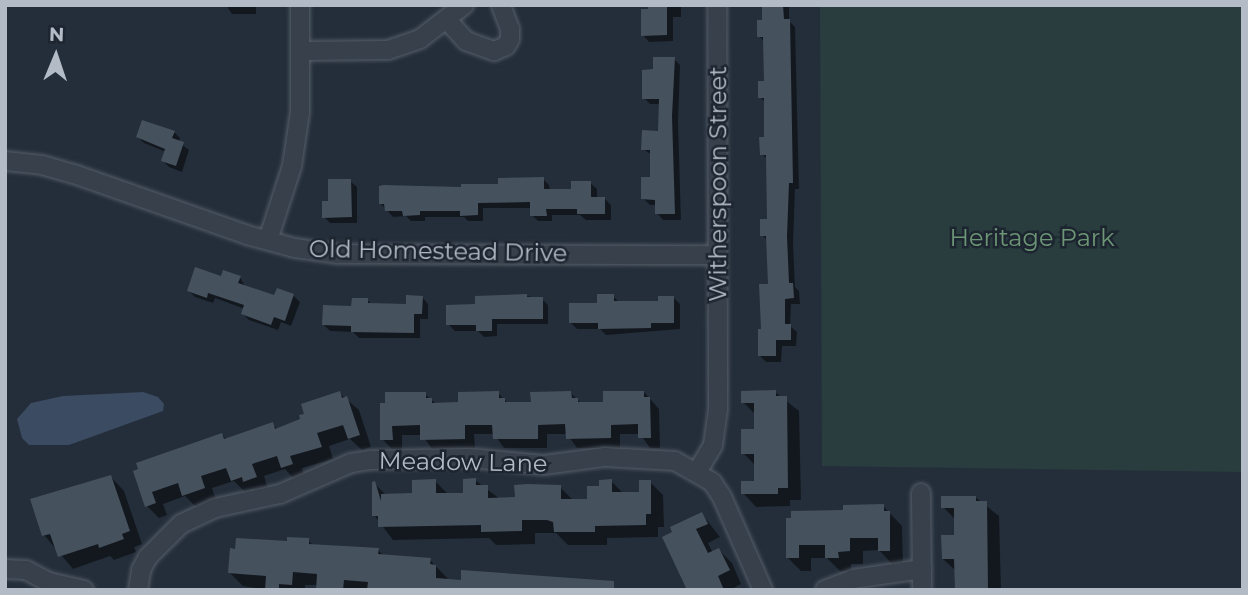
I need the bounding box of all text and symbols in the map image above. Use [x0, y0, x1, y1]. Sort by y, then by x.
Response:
north arrow [21, 21, 91, 91]
text: N [49, 23, 65, 46]
street label: Witherspoon Street [704, 66, 732, 302]
park label: Heritage Park [949, 224, 1115, 252]
street label: Old Homestead Drive [309, 234, 567, 268]
street label: Meadow Lane [378, 446, 548, 478]

